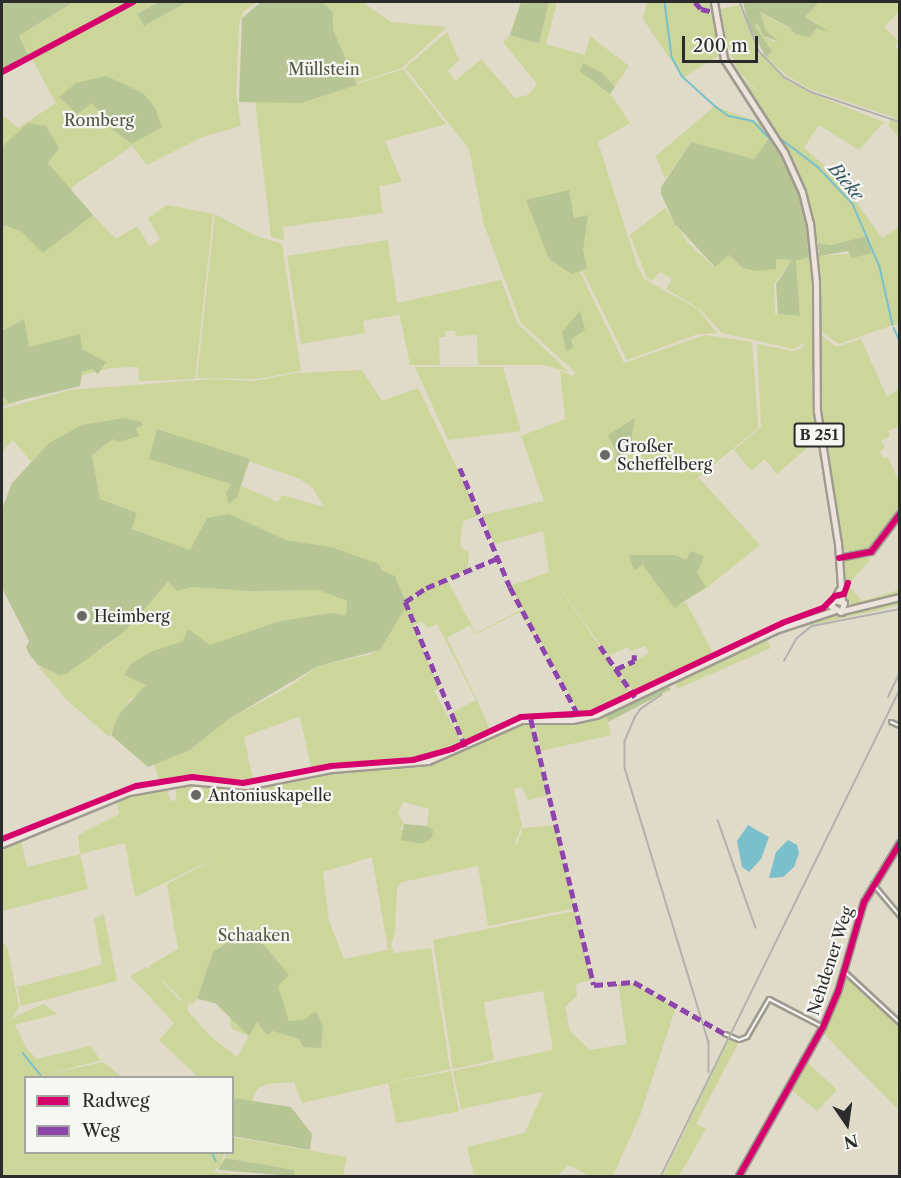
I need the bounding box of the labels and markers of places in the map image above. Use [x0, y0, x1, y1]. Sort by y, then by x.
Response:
place label: Großer Scheffelberg [617, 436, 712, 474]
marker: Großer Scheffelberg [598, 448, 612, 462]
place label: Heimberg [94, 606, 170, 626]
marker: Heimberg [75, 609, 89, 623]
place label: Antoniuskapelle [208, 785, 332, 805]
marker: Antoniuskapelle [189, 788, 203, 802]

